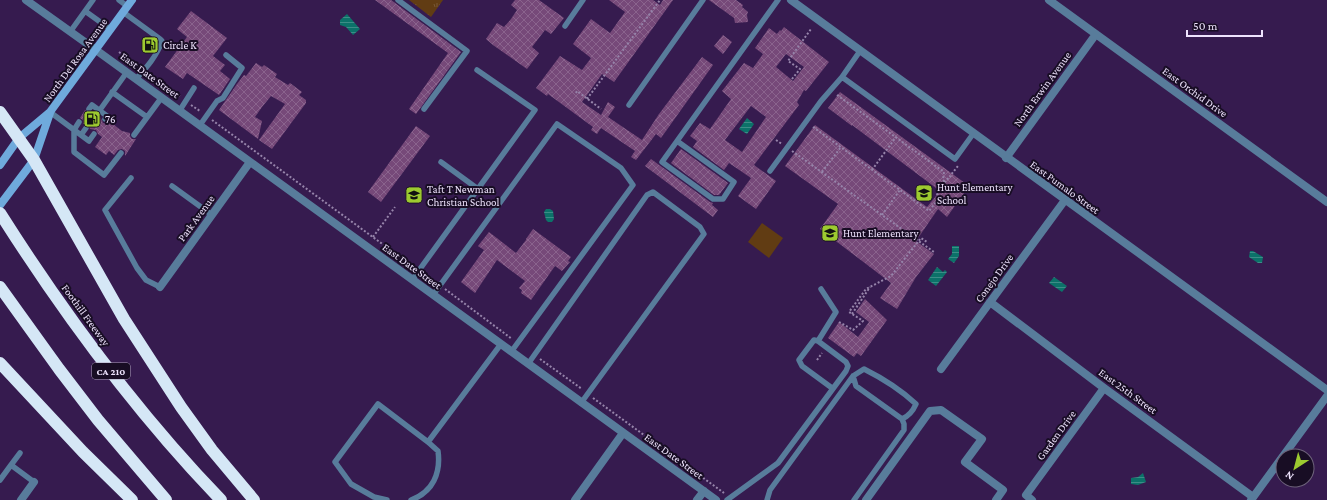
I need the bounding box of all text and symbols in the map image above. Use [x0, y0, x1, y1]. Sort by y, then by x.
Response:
scale bar [1187, 12, 1262, 38]
street label: North Del Rosa Avenue [41, 16, 110, 104]
text: 50 m [1193, 19, 1218, 33]
fuel station icon: Circle K [140, 35, 160, 55]
place label: Circle K [163, 39, 197, 51]
street label: North Erwin Avenue [1011, 49, 1073, 129]
street label: East Date Street [118, 50, 182, 101]
street label: East Orchid Drive [1160, 64, 1230, 120]
fuel station icon: 76 [82, 109, 102, 129]
place label: 76 [105, 113, 116, 125]
street label: East Pumalo Street [1028, 158, 1102, 216]
place label: Hunt Elementary School [937, 181, 1014, 206]
place label: Taft T Newman Christian School [427, 183, 500, 208]
school or university icon: Hunt Elementary School [914, 183, 934, 203]
school or university icon: Taft T Newman Christian School [404, 185, 424, 205]
street label: Park Avenue [175, 193, 217, 243]
school or university icon: Hunt Elementary [820, 223, 840, 243]
place label: Hunt Elementary [843, 227, 920, 240]
street label: East Date Street [380, 241, 444, 292]
street label: Conejo Drive [972, 251, 1016, 305]
street label: Foothill Freeway [59, 282, 113, 349]
road number: CA 210 [92, 363, 130, 379]
street label: East 25th Street [1097, 366, 1160, 416]
street label: Garden Drive [1034, 408, 1078, 462]
street label: East Date Street [642, 431, 706, 482]
north arrow [1275, 448, 1315, 488]
text: N [1282, 469, 1296, 483]

